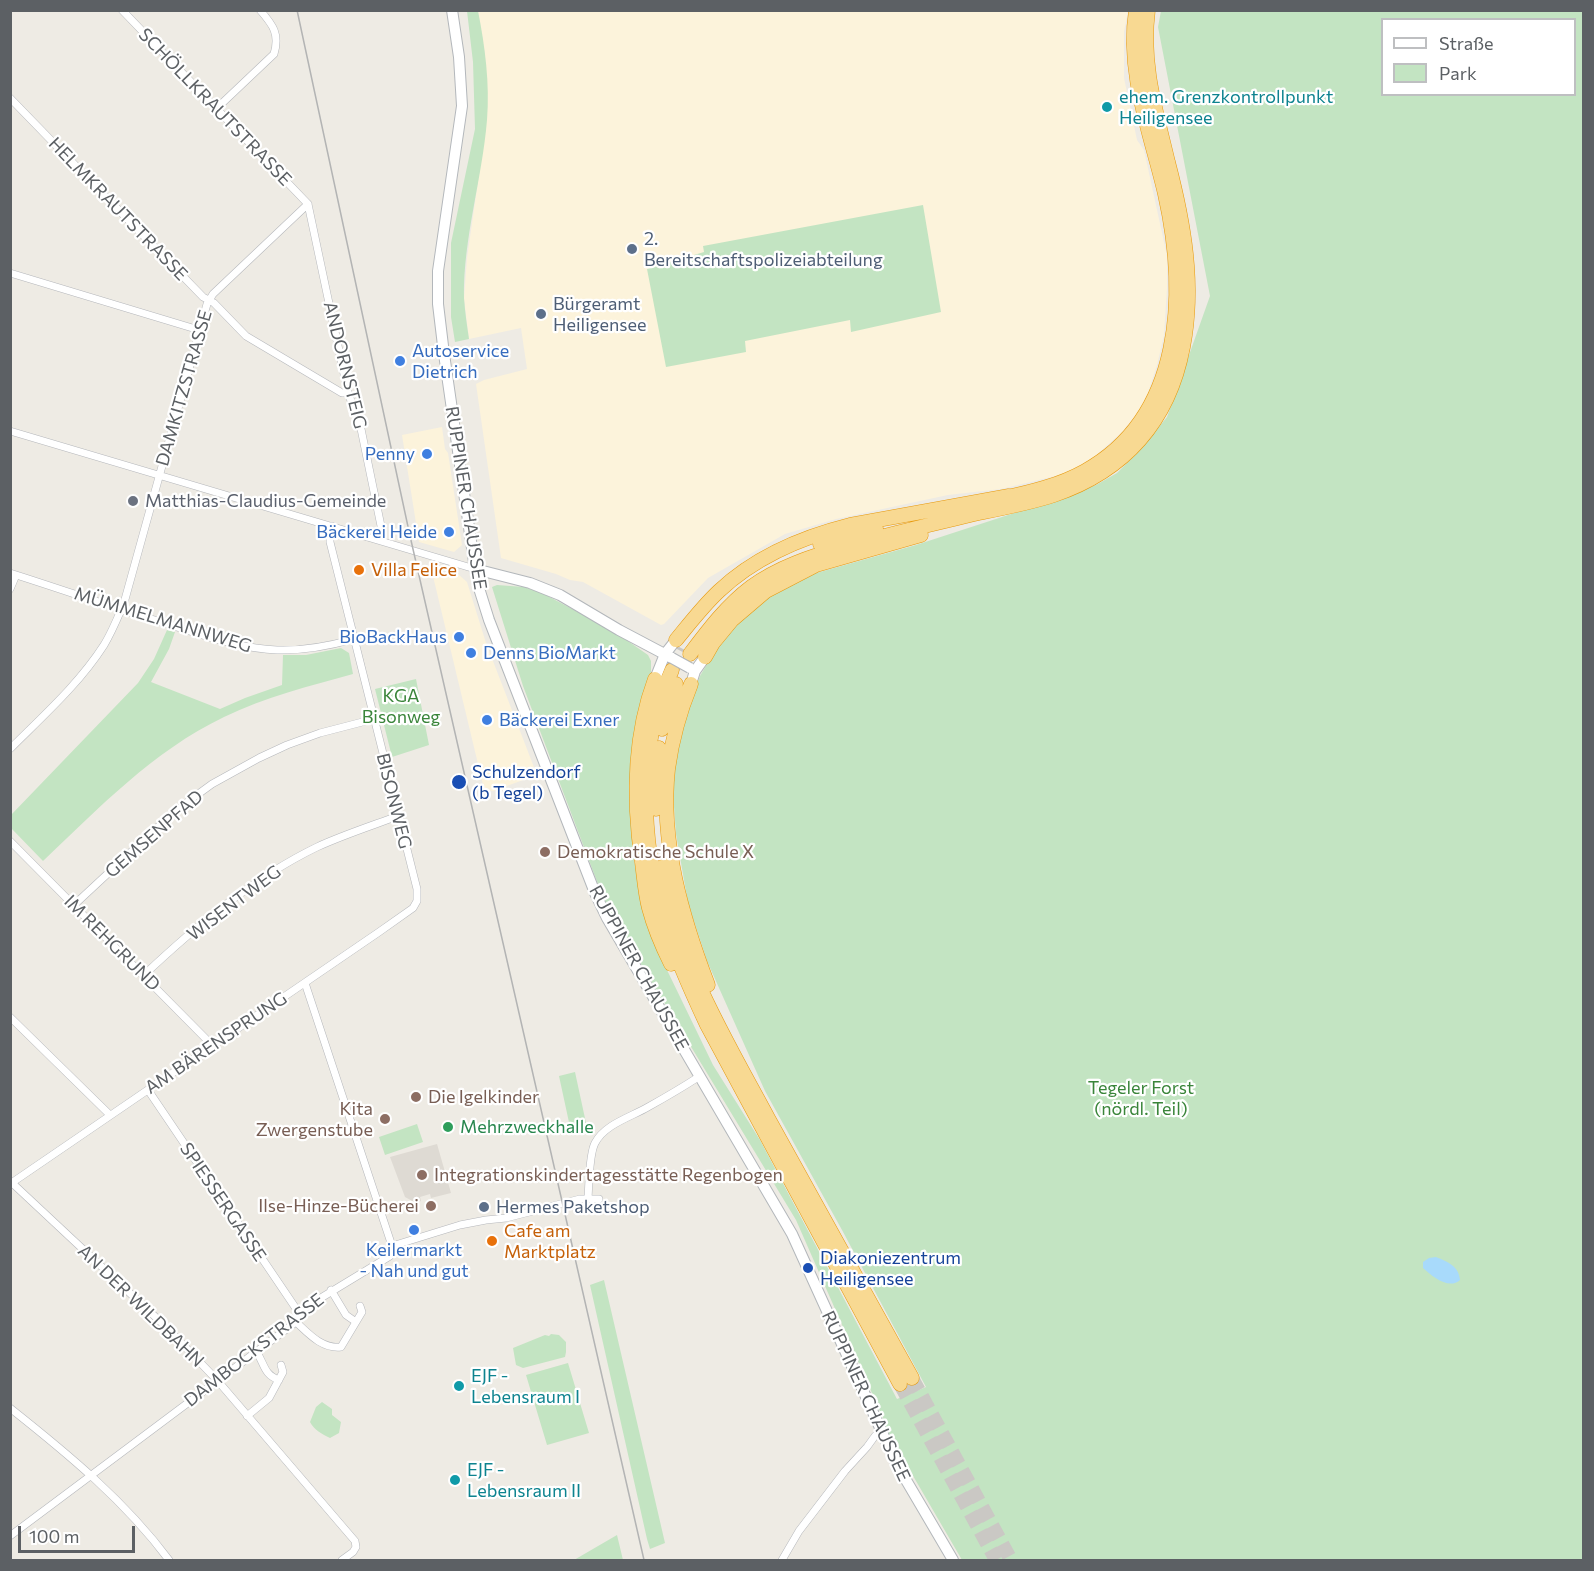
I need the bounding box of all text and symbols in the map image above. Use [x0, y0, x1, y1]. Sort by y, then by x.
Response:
legend [1381, 18, 1576, 96]
street label: SCHÖLLKRAUTSTRASSE [134, 24, 296, 190]
text: Straße [1439, 32, 1494, 54]
text: Park [1439, 62, 1477, 84]
place label: ehem. Grenzkontrollpunkt Heiligensee [1119, 86, 1333, 128]
marker: ehem. Grenzkontrollpunkt Heiligensee [1100, 100, 1114, 114]
street label: HELMKRAUTSTRASSE [44, 133, 192, 285]
place label: 2. Bereitschaftspolizeiabteilung [644, 228, 883, 270]
marker: 2. Bereitschaftspolizeiabteilung [625, 242, 639, 256]
place label: Bürgeramt Heiligensee [553, 293, 646, 336]
street label: ANDORNSTEIG [319, 299, 371, 431]
marker: Bürgeramt Heiligensee [534, 307, 548, 321]
street label: DAMKITZSTRASSE [151, 308, 217, 468]
place label: Autoservice Dietrich [412, 340, 509, 382]
marker: Autoservice Dietrich [393, 354, 407, 368]
street label: RUPPINER CHAUSSEE [441, 405, 491, 591]
place label: Penny [365, 443, 415, 465]
marker: Penny [420, 447, 434, 461]
place label: Matthias-Claudius-Gemeinde [145, 490, 386, 512]
marker: Matthias-Claudius-Gemeinde [126, 494, 140, 508]
place label: Bäckerei Heide [316, 521, 437, 543]
marker: Bäckerei Heide [442, 525, 456, 539]
place label: Villa Felice [371, 559, 457, 581]
marker: Villa Felice [352, 563, 366, 577]
street label: MÜMMELMANNWEG [72, 583, 254, 657]
place label: BioBackHaus [339, 626, 447, 648]
marker: BioBackHaus [452, 630, 466, 644]
place label: Denns BioMarkt [483, 642, 616, 664]
marker: Denns BioMarkt [464, 646, 478, 660]
park label: KGA Bisonweg [362, 685, 440, 728]
place label: Bäckerei Exner [499, 709, 619, 731]
marker: Bäckerei Exner [480, 713, 494, 727]
street label: BISONWEG [372, 751, 416, 851]
place label: Schulzendorf (b Tegel) [472, 761, 581, 804]
marker: Schulzendorf (b Tegel) [450, 773, 468, 791]
street label: GEMSENPFAD [101, 786, 207, 882]
place label: Demokratische Schule X [557, 841, 754, 863]
marker: Demokratische Schule X [538, 845, 552, 859]
street label: WISENTWEG [183, 861, 285, 945]
street label: RUPPINER CHAUSSEE [585, 882, 693, 1054]
street label: IM REHGRUND [60, 891, 164, 995]
street label: AM BÄRENSPRUNG [141, 987, 291, 1099]
park label: Tegeler Forst (nördl. Teil) [1088, 1077, 1194, 1120]
place label: Die Igelkinder [428, 1086, 539, 1108]
marker: Die Igelkinder [409, 1090, 423, 1104]
place label: Kita Zwergenstube [256, 1098, 373, 1140]
marker: Kita Zwergenstube [378, 1112, 392, 1126]
place label: Mehrzweckhalle [460, 1116, 594, 1138]
marker: Mehrzweckhalle [441, 1120, 455, 1134]
street label: SPIESSERGASSE [175, 1139, 271, 1265]
place label: Integrationskindertagesstätte Regenbogen [434, 1164, 783, 1186]
marker: Integrationskindertagesstätte Regenbogen [415, 1168, 429, 1182]
place label: Ilse-Hinze-Bücherei [258, 1195, 419, 1217]
place label: Hermes Paketshop [496, 1196, 650, 1218]
marker: Ilse-Hinze-Bücherei [424, 1199, 438, 1213]
marker: Hermes Paketshop [477, 1200, 491, 1214]
place label: Cafe am Marktplatz [504, 1220, 596, 1262]
marker: Keilermarkt - Nah und gut [407, 1223, 421, 1237]
marker: Cafe am Marktplatz [485, 1234, 499, 1248]
place label: Keilermarkt - Nah und gut [359, 1239, 469, 1282]
street label: AN DER WILDBAHN [73, 1240, 209, 1372]
place label: Diakoniezentrum Heiligensee [820, 1247, 961, 1290]
marker: Diakoniezentrum Heiligensee [801, 1261, 815, 1275]
street label: DAMBOCKSTRASSE [180, 1289, 328, 1411]
street label: RUPPINER CHAUSSEE [817, 1307, 915, 1485]
place label: EJF - Lebensraum I [471, 1365, 580, 1408]
marker: EJF - Lebensraum I [452, 1379, 466, 1393]
place label: EJF - Lebensraum II [467, 1459, 581, 1502]
marker: EJF - Lebensraum II [448, 1473, 462, 1487]
scale bar [21, 1514, 138, 1552]
text: 100 m [29, 1525, 79, 1547]

